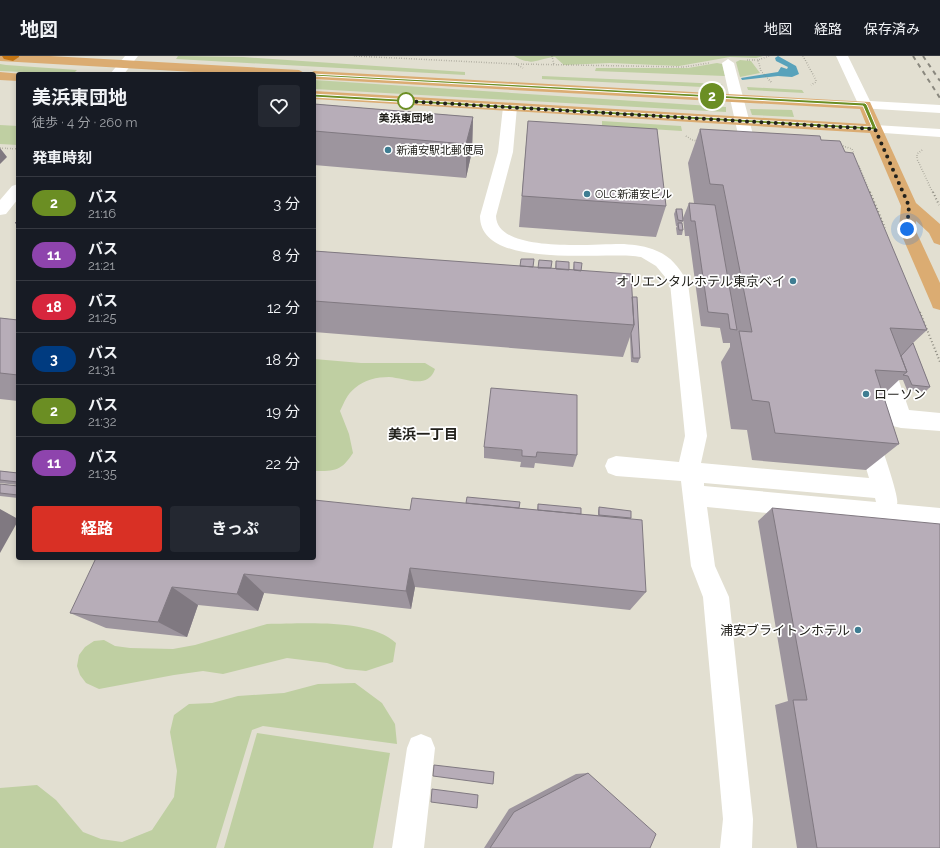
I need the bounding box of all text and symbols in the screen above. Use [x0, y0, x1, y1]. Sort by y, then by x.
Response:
text: 地図 [20, 18, 58, 40]
text: 地図 [764, 21, 792, 37]
text: 経路 [814, 21, 842, 37]
text: 保存済み [864, 21, 920, 37]
line badge: 2 [699, 83, 725, 109]
button: heart [258, 85, 300, 127]
text: 美浜東団地 [32, 86, 127, 108]
text: 2 [708, 88, 716, 104]
marker: 美浜東団地 [397, 92, 415, 110]
place label: 美浜東団地 [379, 112, 434, 125]
text: 徒歩 · 4 分 · 260 m [32, 115, 137, 130]
place label: 新浦安駅北郵便局 [396, 144, 484, 157]
marker: 新浦安駅北郵便局 [383, 145, 393, 155]
text: 発車時刻 [32, 149, 92, 167]
text: バス [88, 188, 118, 206]
place label: OLC新浦安ビル [595, 188, 672, 201]
marker: OLC新浦安ビル [582, 189, 592, 199]
text: 2 [50, 195, 58, 211]
text: 3 分 [273, 195, 300, 213]
text: 21:16 [88, 206, 116, 221]
your location [897, 219, 917, 239]
text: バス [88, 240, 118, 258]
text: 11 [47, 247, 61, 263]
text: 8 分 [272, 247, 300, 265]
text: 21:21 [88, 258, 115, 273]
place label: オリエンタルホテル東京ベイ [616, 274, 785, 289]
marker: オリエンタルホテル東京ベイ [788, 276, 798, 286]
text: バス [88, 292, 118, 310]
text: 18 [46, 299, 62, 315]
text: 12 分 [267, 299, 300, 317]
text: 21:25 [88, 310, 117, 325]
text: バス [88, 344, 118, 362]
text: 3 [50, 351, 58, 367]
text: 18 分 [266, 351, 300, 369]
text: 21:31 [88, 362, 115, 377]
place label: ローソン [874, 387, 926, 402]
marker: ローソン [861, 389, 871, 399]
text: バス [88, 396, 118, 414]
text: 2 [50, 403, 58, 419]
text: 19 分 [266, 403, 300, 421]
text: 21:32 [88, 414, 117, 429]
district label: 美浜一丁目 [388, 426, 458, 442]
text: バス [88, 448, 118, 466]
text: 11 [47, 455, 61, 471]
text: 22 分 [266, 455, 300, 473]
text: 21:35 [88, 466, 117, 481]
button: 経路 [32, 506, 162, 552]
button: きっぷ [170, 506, 300, 552]
place label: 浦安ブライトンホテル [720, 623, 850, 638]
marker: 浦安ブライトンホテル [853, 625, 863, 635]

